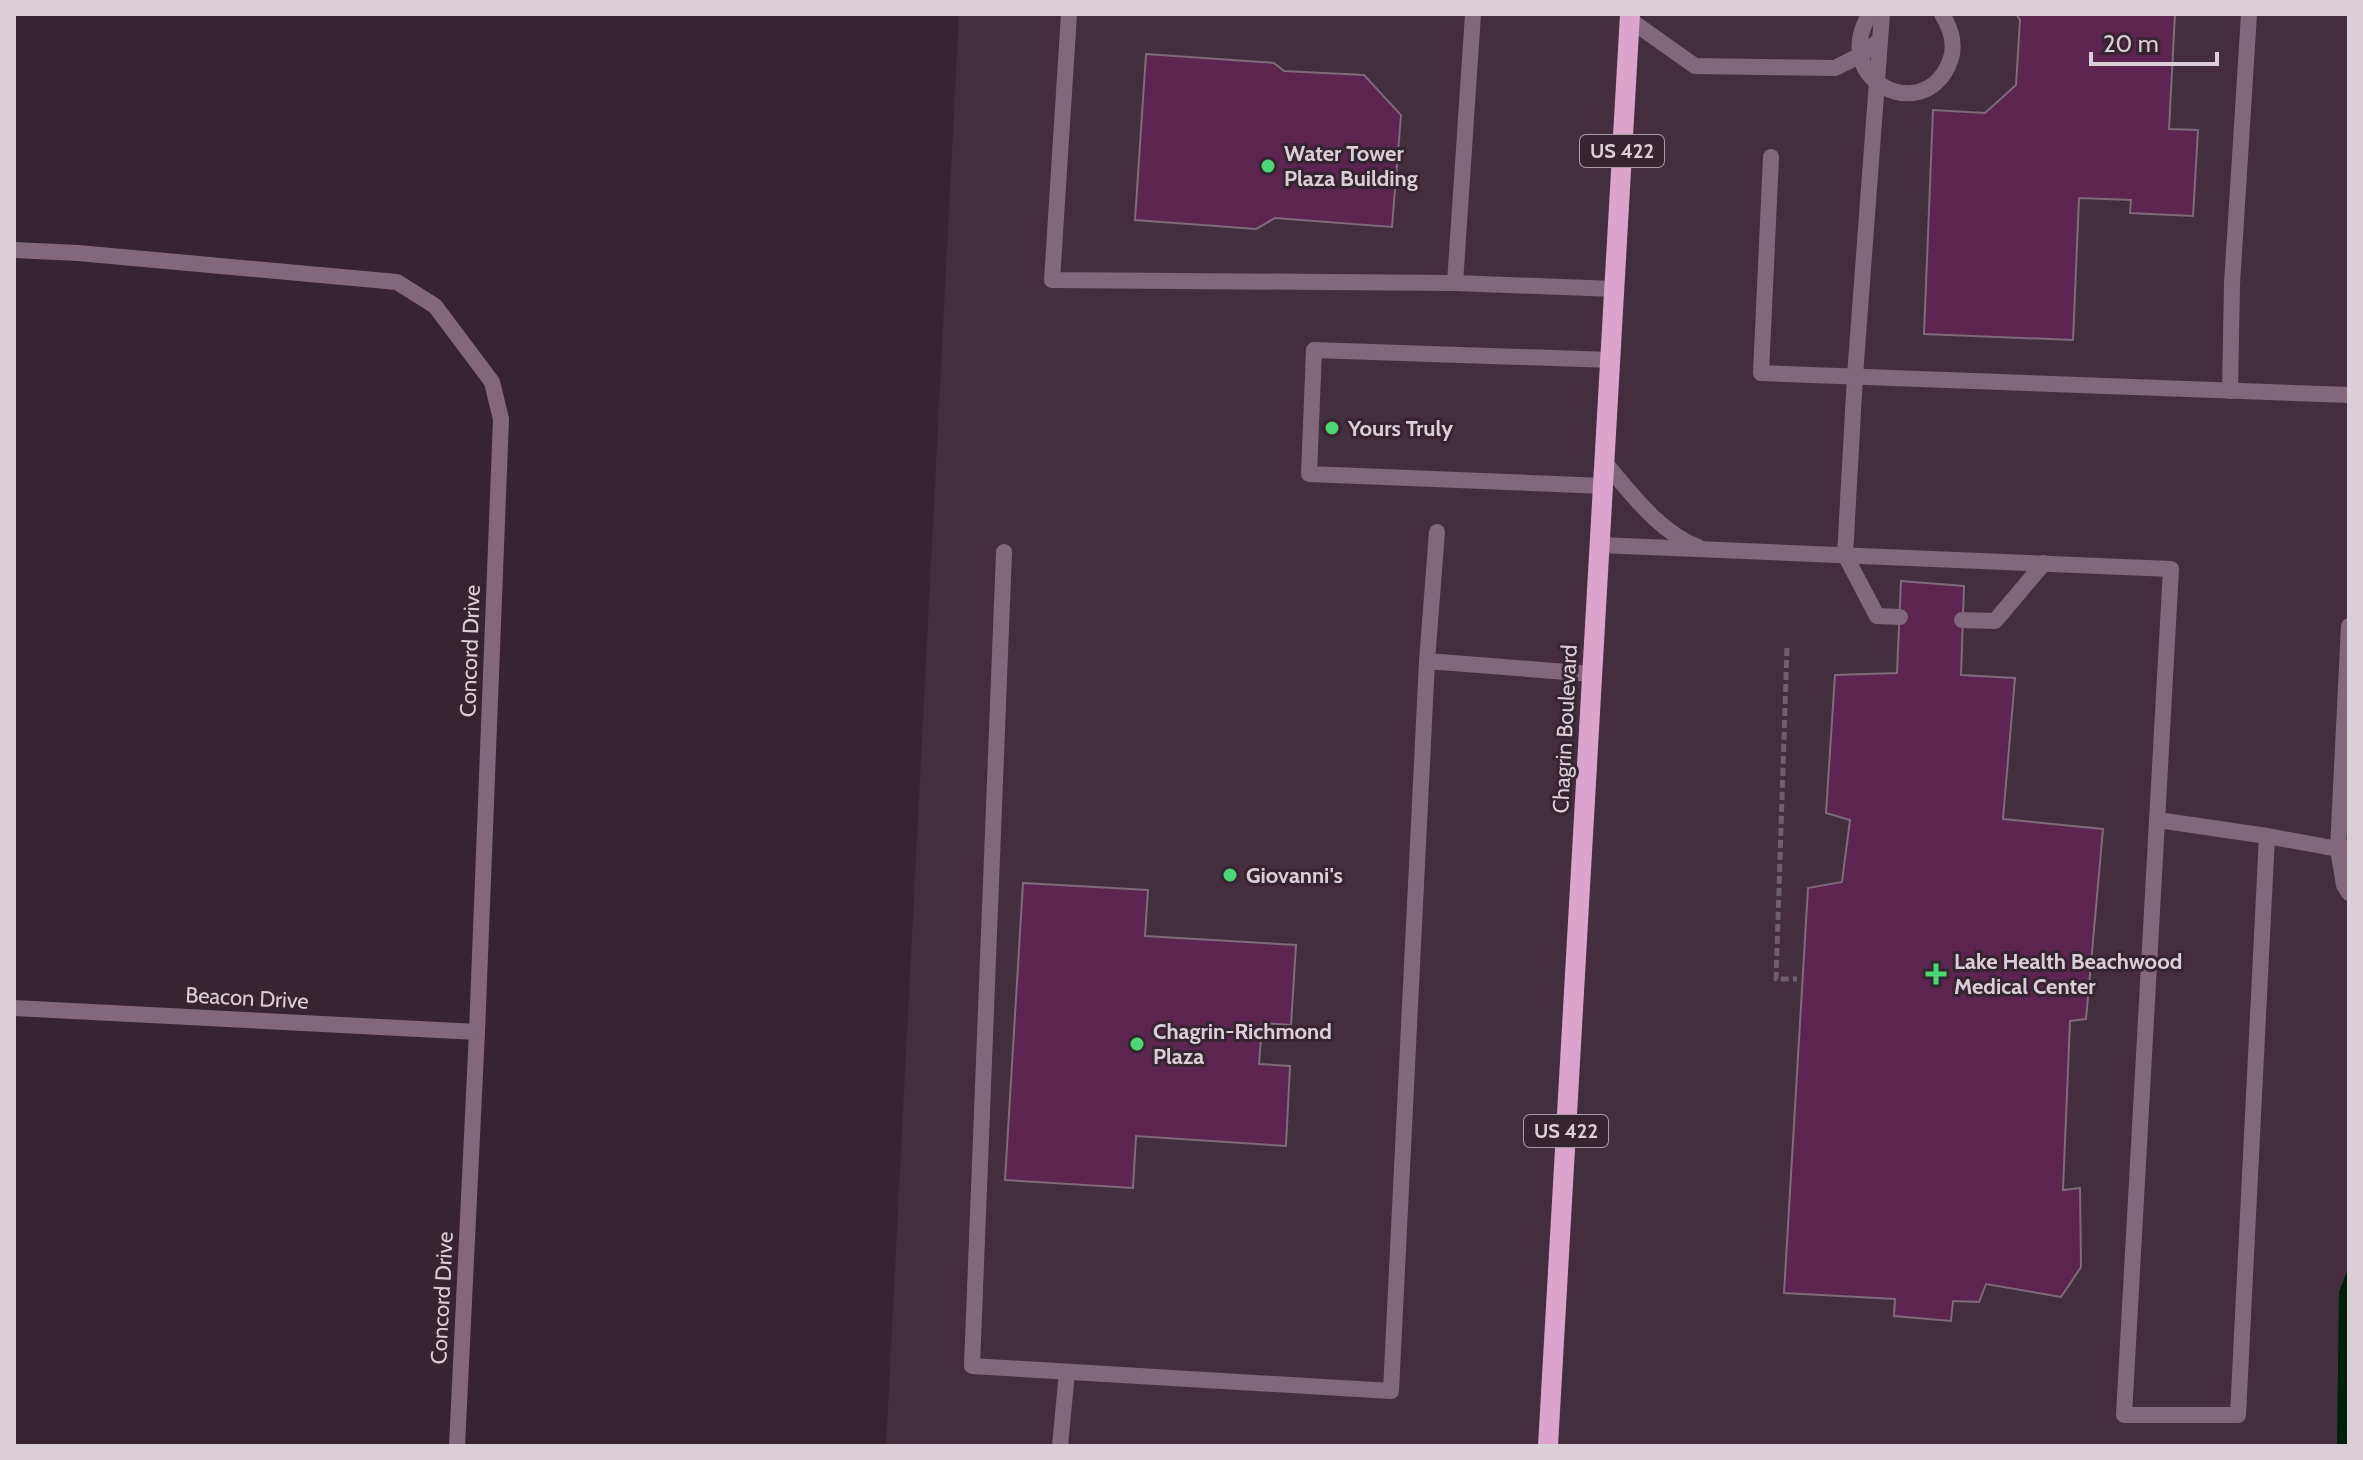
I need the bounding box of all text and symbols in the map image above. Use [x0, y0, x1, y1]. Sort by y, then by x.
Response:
scale bar [2091, 16, 2217, 66]
text: 20 m [2103, 29, 2159, 58]
road number: US 422 [1580, 135, 1664, 167]
place label: Water Tower Plaza Building [1284, 140, 1418, 192]
marker: Water Tower Plaza Building [1259, 157, 1277, 175]
place label: Yours Truly [1347, 415, 1453, 442]
marker: Yours Truly [1323, 419, 1341, 437]
street label: Concord Drive [454, 584, 486, 718]
street label: Chagrin Boulevard [1547, 644, 1583, 814]
place label: Giovanni's [1246, 862, 1343, 889]
marker: Giovanni's [1221, 866, 1239, 884]
place label: Lake Health Beachwood Medical Center [1954, 948, 2182, 1000]
marker: Lake Health Beachwood Medical Center [1925, 963, 1947, 985]
street label: Beacon Drive [185, 981, 309, 1015]
place label: Chagrin-Richmond Plaza [1153, 1018, 1332, 1070]
marker: Chagrin-Richmond Plaza [1128, 1035, 1146, 1053]
road number: US 422 [1524, 1115, 1608, 1147]
street label: Concord Drive [425, 1231, 459, 1365]

